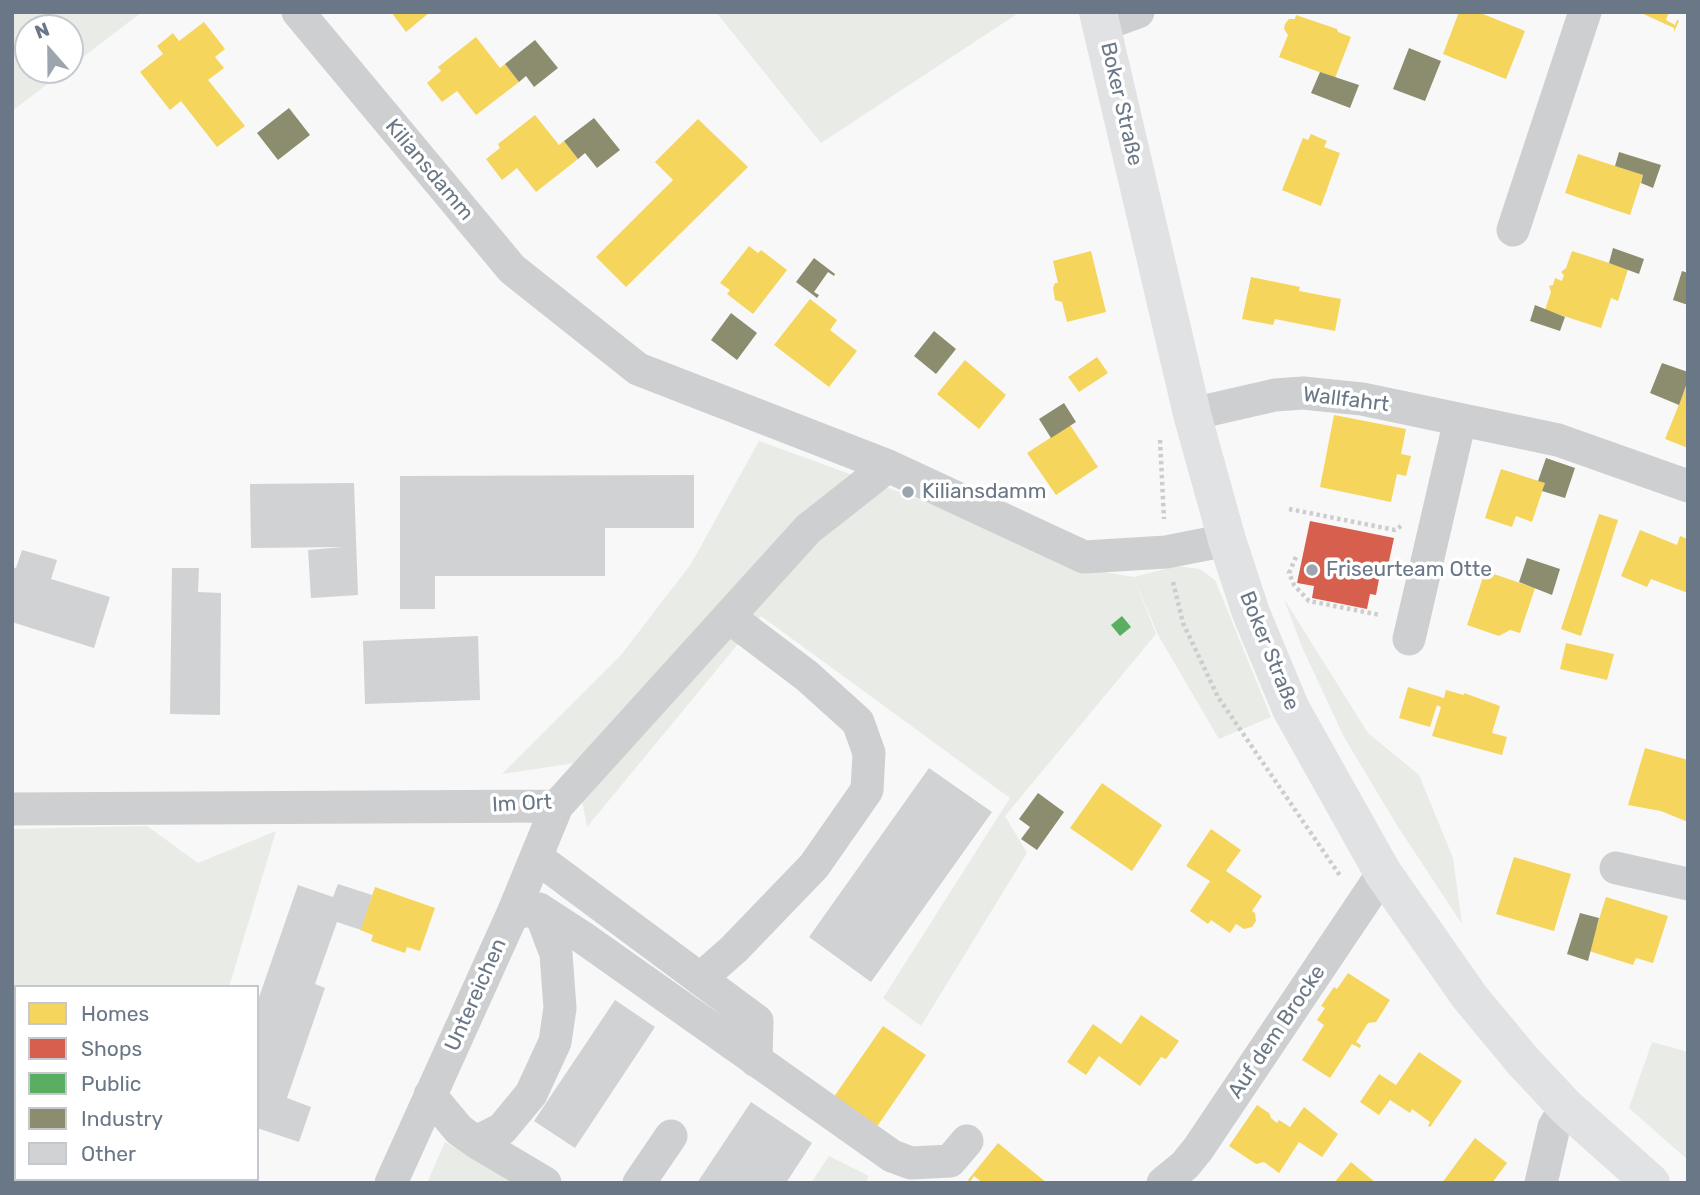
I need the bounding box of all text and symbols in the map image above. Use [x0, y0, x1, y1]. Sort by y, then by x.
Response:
north arrow [14, 14, 84, 84]
text: N [32, 18, 53, 44]
street label: Boker Straße [1095, 40, 1147, 168]
street label: Kiliansdamm [379, 114, 479, 226]
street label: Wallfahrt [1301, 382, 1391, 418]
place label: Kiliansdamm [922, 479, 1046, 505]
marker: Kiliansdamm [900, 484, 916, 500]
place label: Friseurteam Otte [1326, 557, 1492, 583]
marker: Friseurteam Otte [1304, 562, 1320, 578]
street label: Boker Straße [1234, 588, 1304, 714]
street label: Im Ort [491, 790, 553, 818]
street label: Untereichen [440, 935, 512, 1055]
street label: Auf dem Brocke [1223, 961, 1331, 1103]
legend [14, 985, 259, 1181]
text: Homes [81, 1001, 149, 1026]
text: Shops [81, 1036, 142, 1061]
text: Public [81, 1071, 141, 1096]
text: Industry [81, 1106, 163, 1131]
text: Other [81, 1141, 136, 1166]

